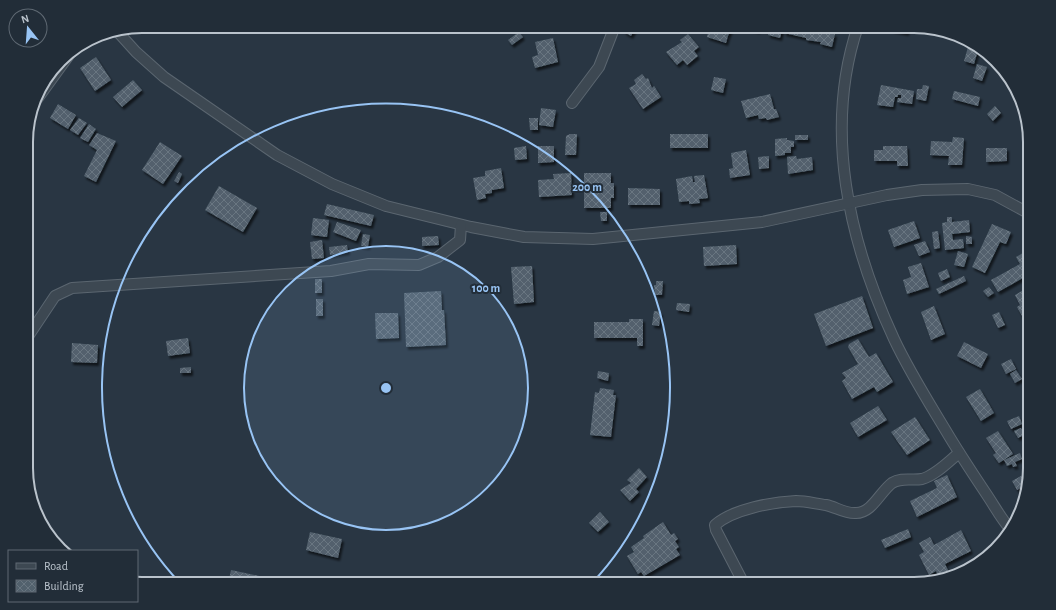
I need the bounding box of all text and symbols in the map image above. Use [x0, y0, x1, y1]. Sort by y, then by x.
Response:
north arrow [8, 8, 48, 48]
text: N [20, 13, 30, 25]
text: 200 m [572, 181, 602, 193]
text: 100 m [472, 282, 500, 294]
centre of rings [379, 381, 393, 395]
legend [8, 550, 138, 602]
text: Road [44, 560, 68, 572]
text: Building [44, 580, 84, 592]

